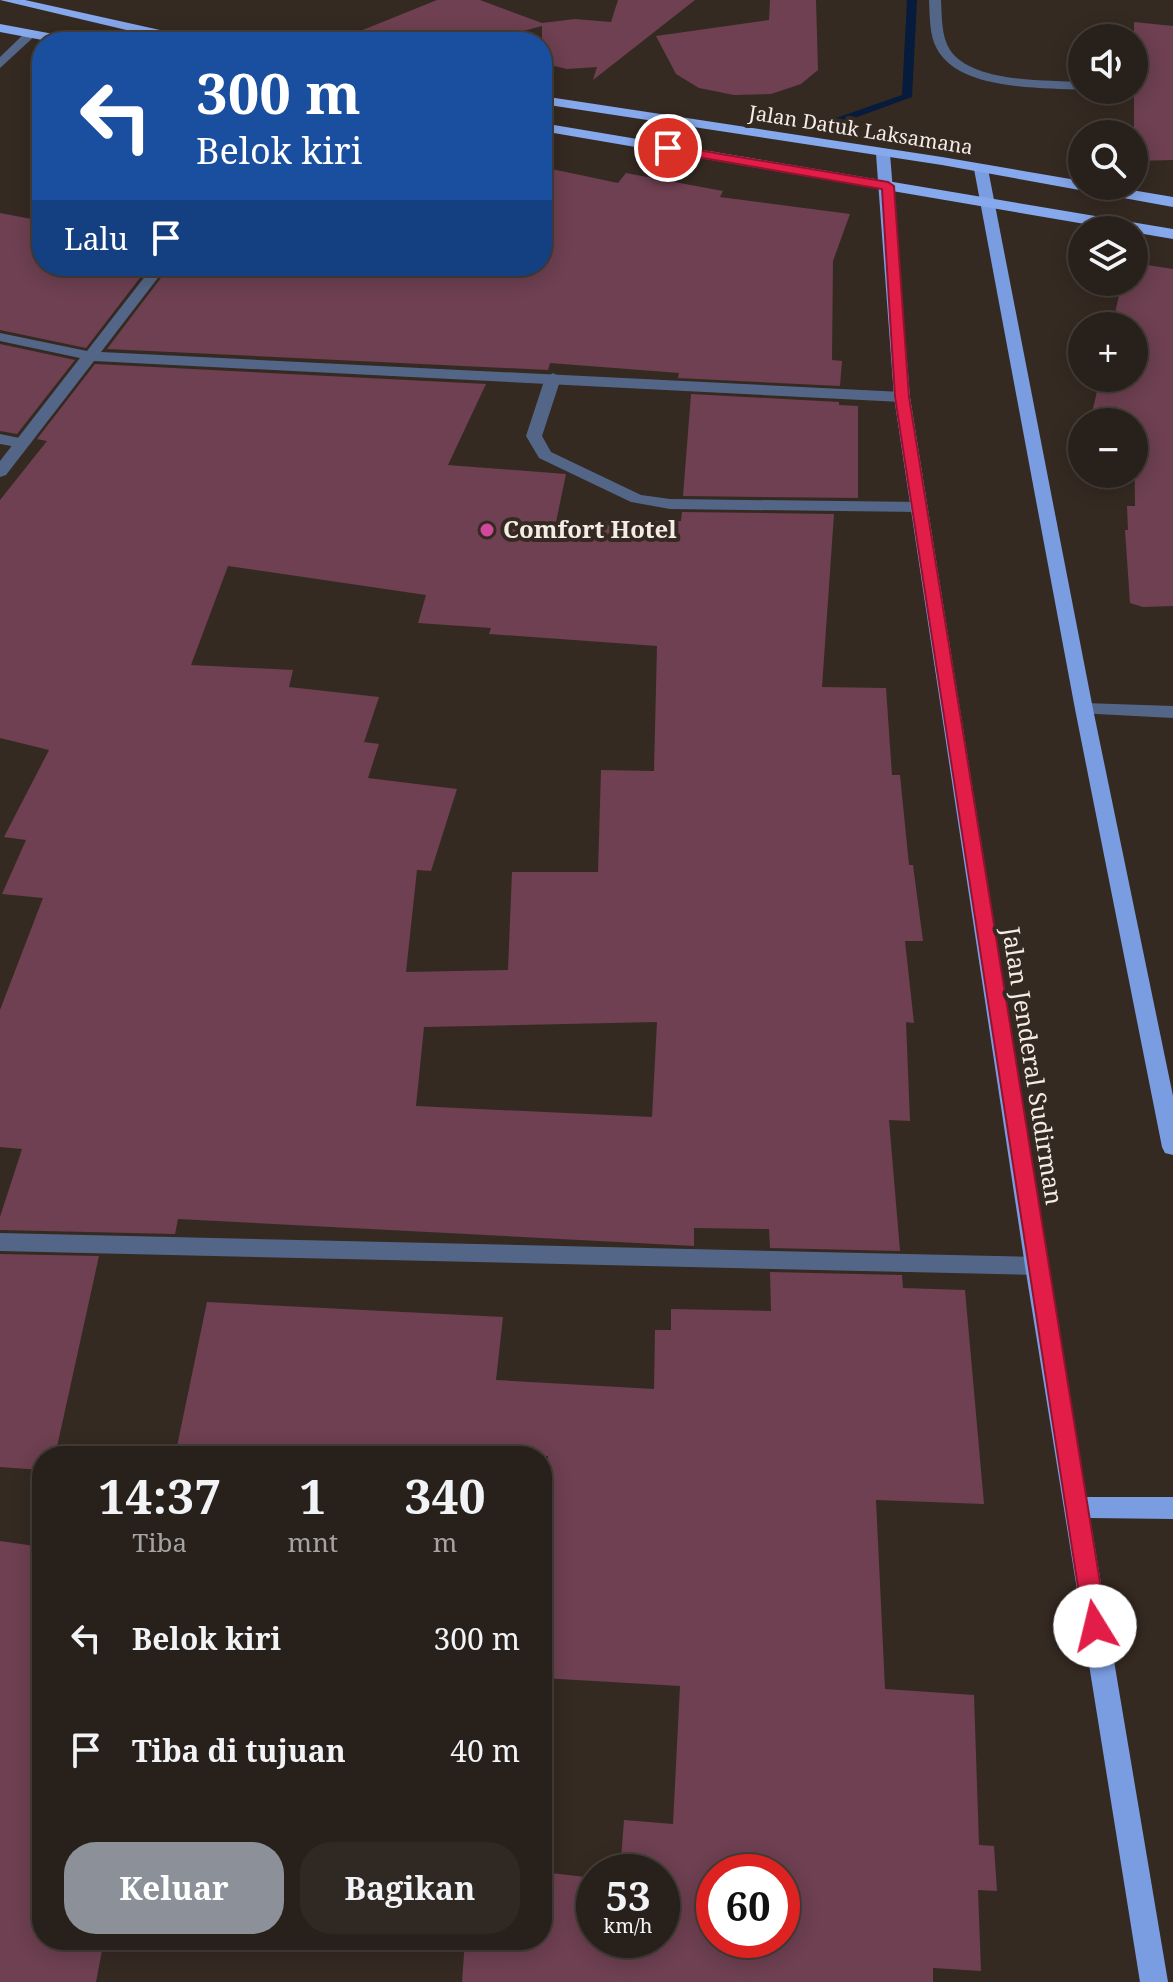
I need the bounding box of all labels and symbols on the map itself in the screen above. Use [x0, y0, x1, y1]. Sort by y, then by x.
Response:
street label: Jalan Datuk Laksamana [746, 98, 975, 161]
pin [634, 114, 702, 182]
place label: Comfort Hotel [503, 512, 677, 545]
marker: Comfort Hotel [478, 521, 496, 539]
street label: Jalan Jenderal Sudirman [995, 923, 1072, 1207]
position arrow [1053, 1584, 1137, 1668]
speed limit sign: 60 [696, 1854, 800, 1958]

